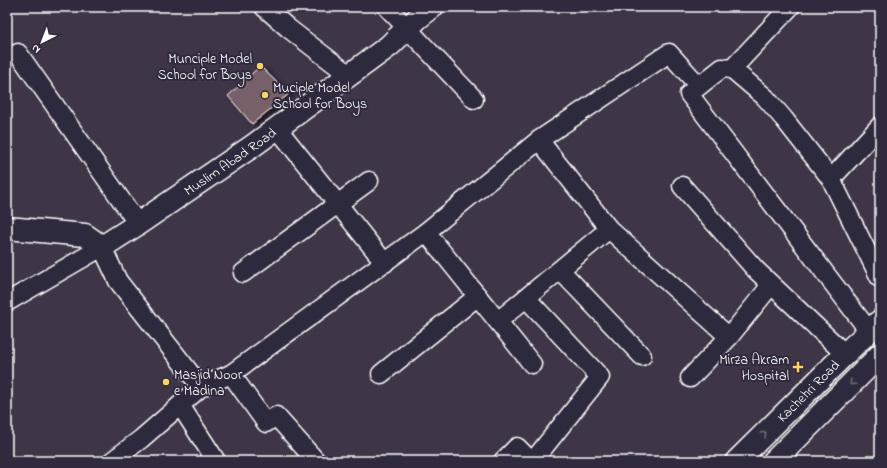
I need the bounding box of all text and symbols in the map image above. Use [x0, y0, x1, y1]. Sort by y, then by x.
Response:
north arrow [22, 22, 62, 62]
text: N [28, 40, 44, 57]
place label: Munciple Model School for Boys [158, 49, 252, 87]
marker: Munciple Model School for Boys [255, 61, 265, 71]
place label: Muciple Model School for Boys [273, 78, 367, 116]
marker: Muciple Model School for Boys [260, 90, 270, 100]
street label: Muslim Abad Road [180, 123, 281, 202]
place label: Mirza Akram Hospital [719, 350, 789, 387]
street label: Kachehri Road [773, 356, 845, 428]
marker: Mirza Akram Hospital [792, 361, 804, 373]
place label: Masjid Noor e Madina [174, 365, 243, 402]
marker: Masjid Noor e Madina [161, 377, 171, 387]
one-way arrow [849, 378, 857, 386]
one-way arrow [759, 431, 767, 438]

